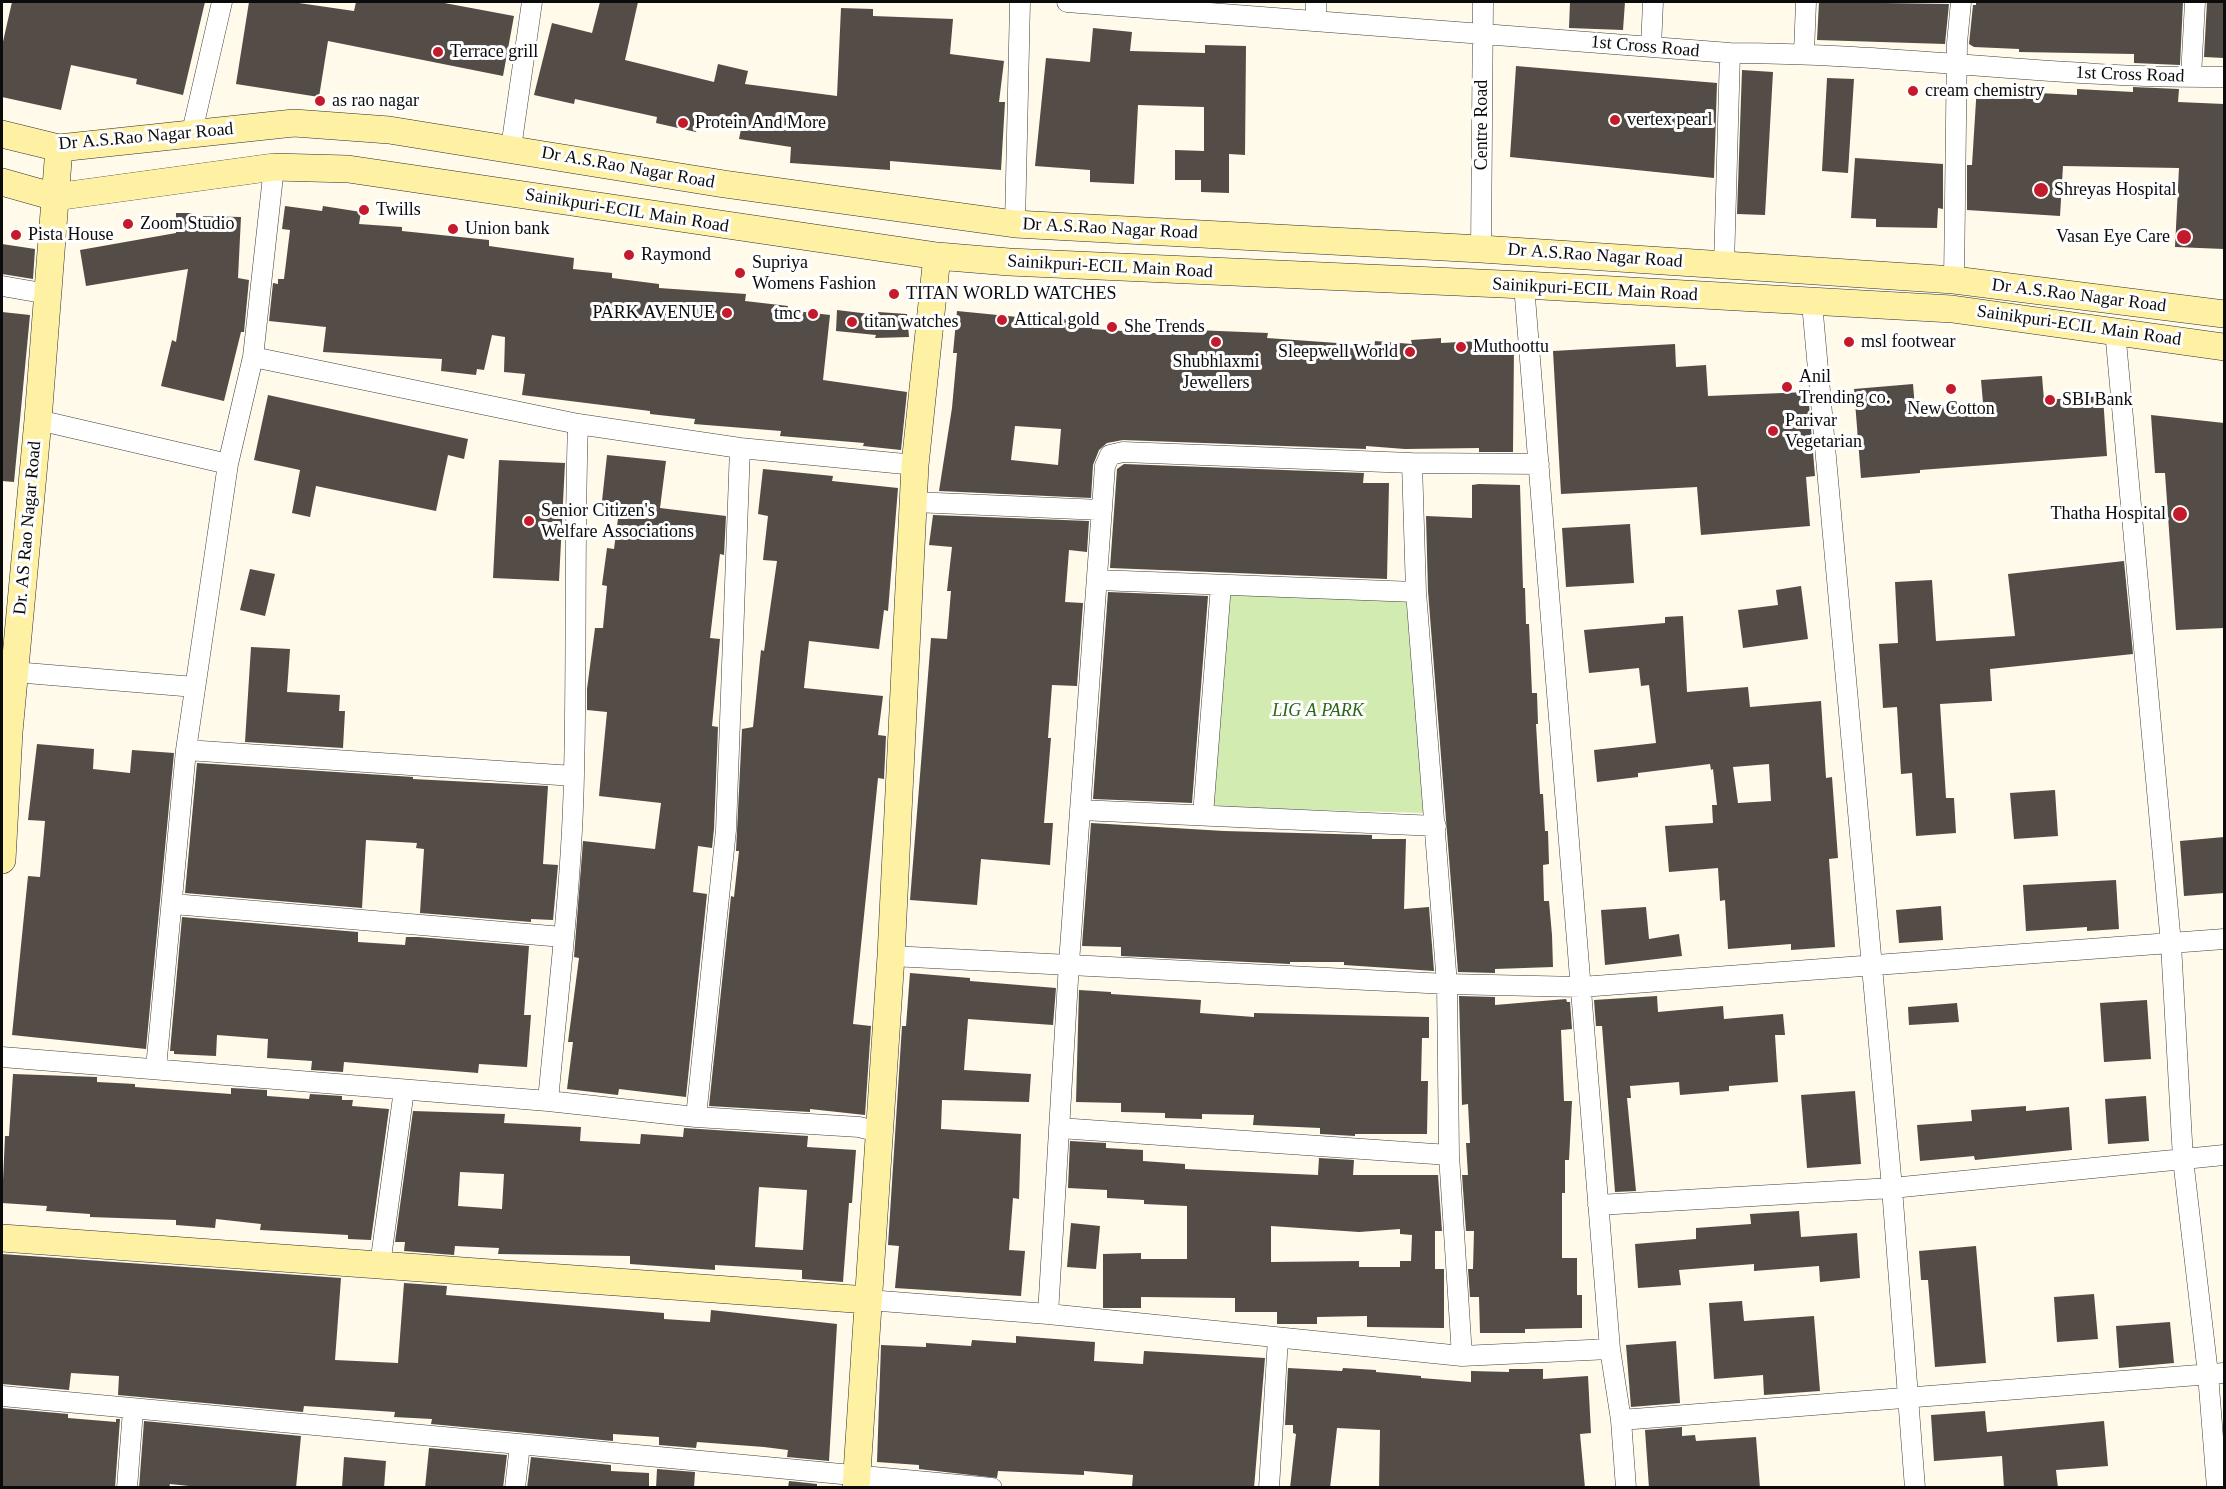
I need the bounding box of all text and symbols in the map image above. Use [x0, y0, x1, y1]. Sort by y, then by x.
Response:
street label: 1st Cross Road [1590, 31, 1700, 63]
place label: Terrace grill [450, 41, 538, 63]
marker: Terrace grill [431, 45, 445, 59]
street label: 1st Cross Road [2075, 62, 2185, 88]
street label: Centre Road [1471, 80, 1493, 170]
place label: cream chemistry [1925, 80, 2044, 102]
marker: cream chemistry [1906, 84, 1920, 98]
place label: as rao nagar [332, 90, 419, 112]
marker: as rao nagar [313, 94, 327, 108]
place label: vertex pearl [1627, 109, 1712, 131]
place label: Protein And More [695, 112, 826, 134]
marker: vertex pearl [1608, 113, 1622, 127]
marker: Protein And More [676, 116, 690, 130]
street label: Dr A.S.Rao Nagar Road [58, 119, 234, 155]
street label: Dr A.S.Rao Nagar Road [540, 142, 716, 194]
place label: Shreyas Hospital [2054, 179, 2176, 201]
marker: Shreyas Hospital [2032, 181, 2050, 199]
street label: Sainikpuri-ECIL Main Road [524, 184, 730, 238]
place label: Twills [376, 199, 421, 221]
marker: Twills [357, 203, 371, 217]
place label: Zoom Studio [140, 213, 235, 235]
street label: Dr A.S.Rao Nagar Road [1022, 214, 1198, 244]
marker: Zoom Studio [121, 217, 135, 231]
place label: Union bank [465, 218, 549, 240]
marker: Union bank [446, 222, 460, 236]
place label: Pista House [28, 224, 114, 246]
place label: Vasan Eye Care [2056, 226, 2170, 248]
marker: Pista House [9, 228, 23, 242]
marker: Vasan Eye Care [2175, 228, 2193, 246]
street label: Dr A.S.Rao Nagar Road [1507, 239, 1683, 273]
place label: Raymond [641, 244, 711, 266]
marker: Raymond [622, 248, 636, 262]
street label: Sainikpuri-ECIL Main Road [1007, 251, 1213, 283]
place label: Supriya Womens Fashion [752, 252, 876, 294]
marker: Supriya Womens Fashion [733, 266, 747, 280]
street label: Sainikpuri-ECIL Main Road [1492, 274, 1698, 306]
street label: Dr A.S.Rao Nagar Road [1991, 275, 2167, 317]
place label: TITAN WORLD WATCHES [906, 283, 1117, 305]
marker: TITAN WORLD WATCHES [887, 287, 901, 301]
street label: Sainikpuri-ECIL Main Road [1976, 301, 2182, 351]
place label: PARK AVENUE [592, 302, 715, 324]
place label: tmc [774, 303, 801, 325]
marker: PARK AVENUE [720, 306, 734, 320]
marker: tmc [806, 307, 820, 321]
place label: Attical gold [1014, 309, 1099, 331]
place label: titan watches [864, 311, 958, 333]
marker: Attical gold [995, 313, 1009, 327]
marker: titan watches [845, 315, 859, 329]
place label: She Trends [1124, 316, 1205, 338]
marker: She Trends [1105, 320, 1119, 334]
place label: msl footwear [1861, 331, 1955, 353]
marker: Shubhlaxmi Jewellers [1209, 335, 1223, 349]
marker: msl footwear [1842, 335, 1856, 349]
place label: Muthoottu [1473, 336, 1549, 358]
marker: Muthoottu [1454, 340, 1468, 354]
place label: Sleepwell World [1278, 341, 1398, 363]
marker: Sleepwell World [1403, 345, 1417, 359]
place label: Shubhlaxmi Jewellers [1172, 351, 1260, 394]
place label: Anil Trending co. [1799, 366, 1890, 409]
marker: Anil Trending co. [1780, 380, 1794, 394]
marker: New Cotton [1944, 382, 1958, 396]
place label: SBI Bank [2062, 389, 2133, 411]
marker: SBI Bank [2043, 393, 2057, 407]
place label: New Cotton [1907, 398, 1995, 420]
place label: Parivar Vegetarian [1785, 410, 1862, 452]
marker: Parivar Vegetarian [1766, 424, 1780, 438]
street label: Dr. AS Rao Nagar Road [10, 440, 46, 616]
place label: Senior Citizen's Welfare Associations [541, 500, 694, 542]
place label: Thatha Hospital [2051, 503, 2166, 525]
marker: Thatha Hospital [2171, 505, 2189, 523]
marker: Senior Citizen's Welfare Associations [522, 514, 536, 528]
park label: LIG A PARK [1272, 700, 1364, 722]

